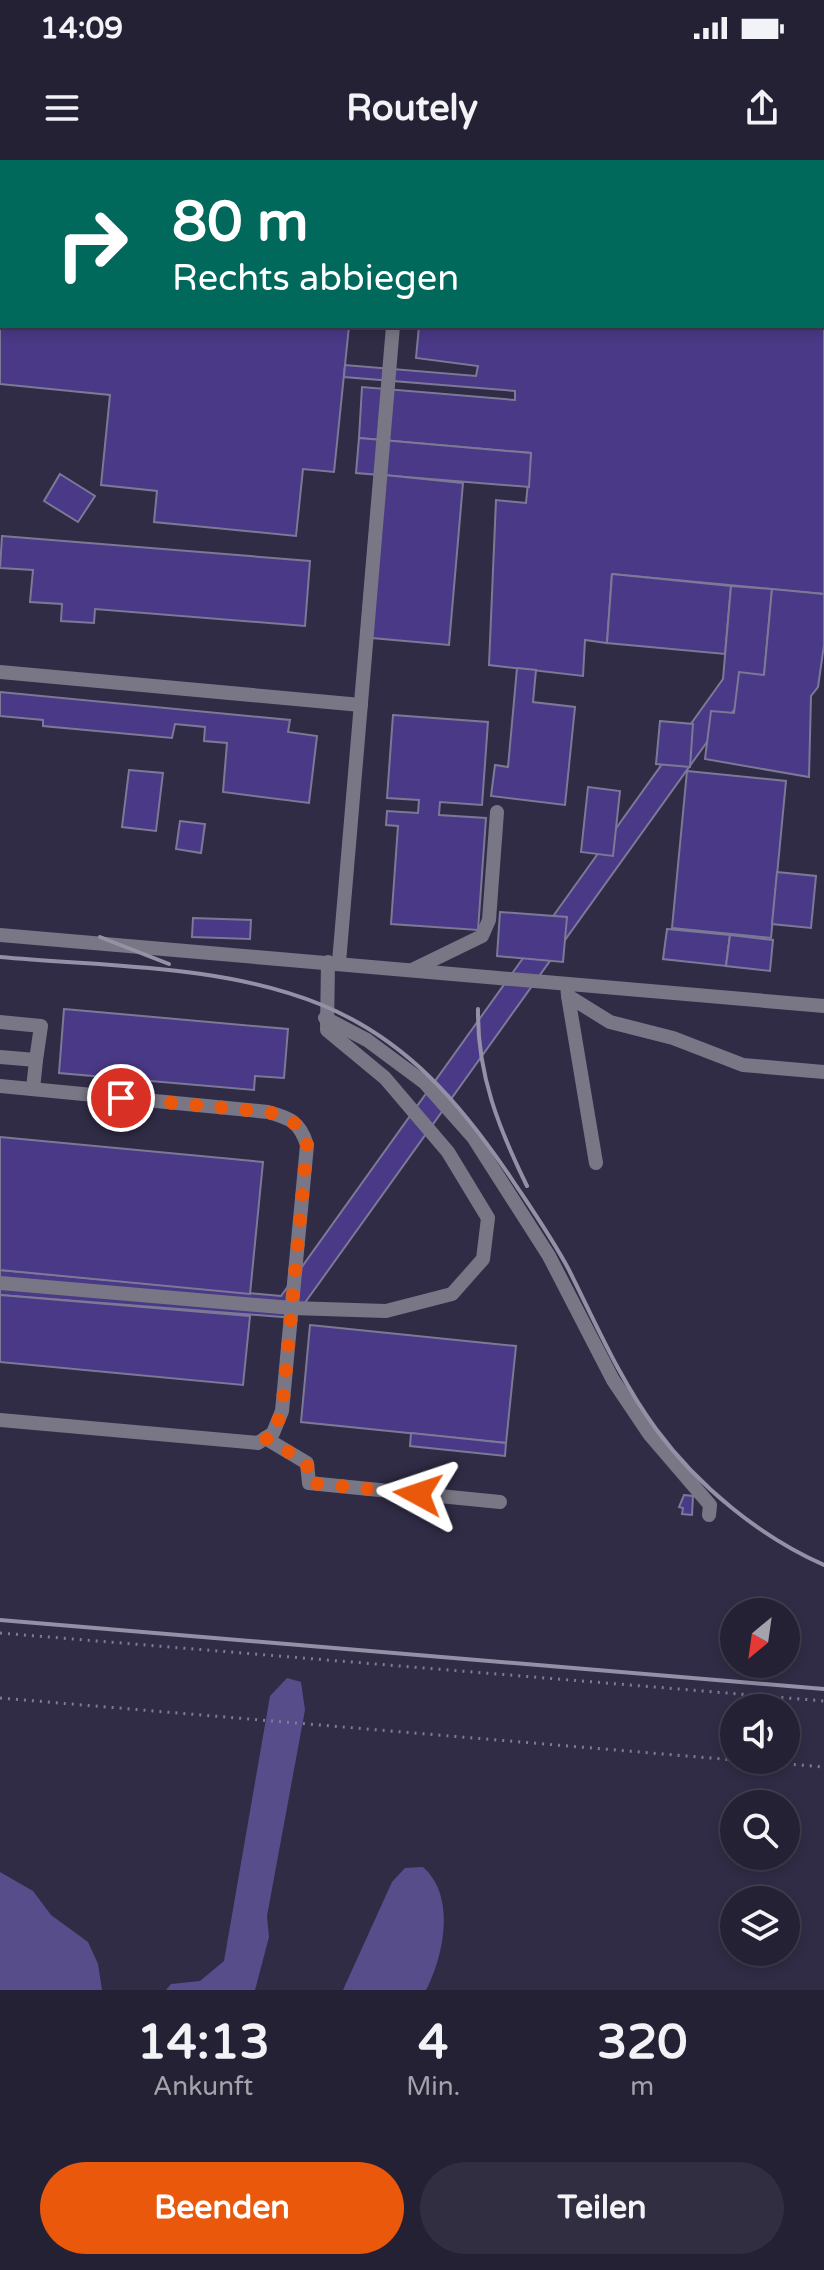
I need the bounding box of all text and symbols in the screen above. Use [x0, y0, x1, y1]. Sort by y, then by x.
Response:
text: 14:09 [40, 10, 123, 47]
icon: menu [40, 86, 84, 130]
icon: share [740, 86, 784, 130]
text: Routely [346, 87, 478, 130]
text: 80 m [172, 189, 308, 256]
icon: right [40, 192, 144, 296]
text: Rechts abbiegen [172, 257, 459, 300]
pin [87, 1064, 155, 1132]
icon: arrive [99, 1076, 143, 1120]
position arrow [376, 1452, 460, 1536]
north arrow [720, 1598, 800, 1678]
map controls [720, 1598, 800, 1966]
button: sound [720, 1694, 800, 1774]
button: search [720, 1790, 800, 1870]
button: layers [720, 1886, 800, 1966]
text: 14:13 [137, 2014, 270, 2072]
text: 4 [418, 2014, 448, 2072]
text: 320 [597, 2014, 687, 2072]
text: Ankunft [153, 2071, 253, 2102]
text: Min. [406, 2071, 460, 2102]
text: m [630, 2071, 654, 2102]
button: Beenden [40, 2162, 404, 2254]
button: Teilen [420, 2162, 784, 2254]

